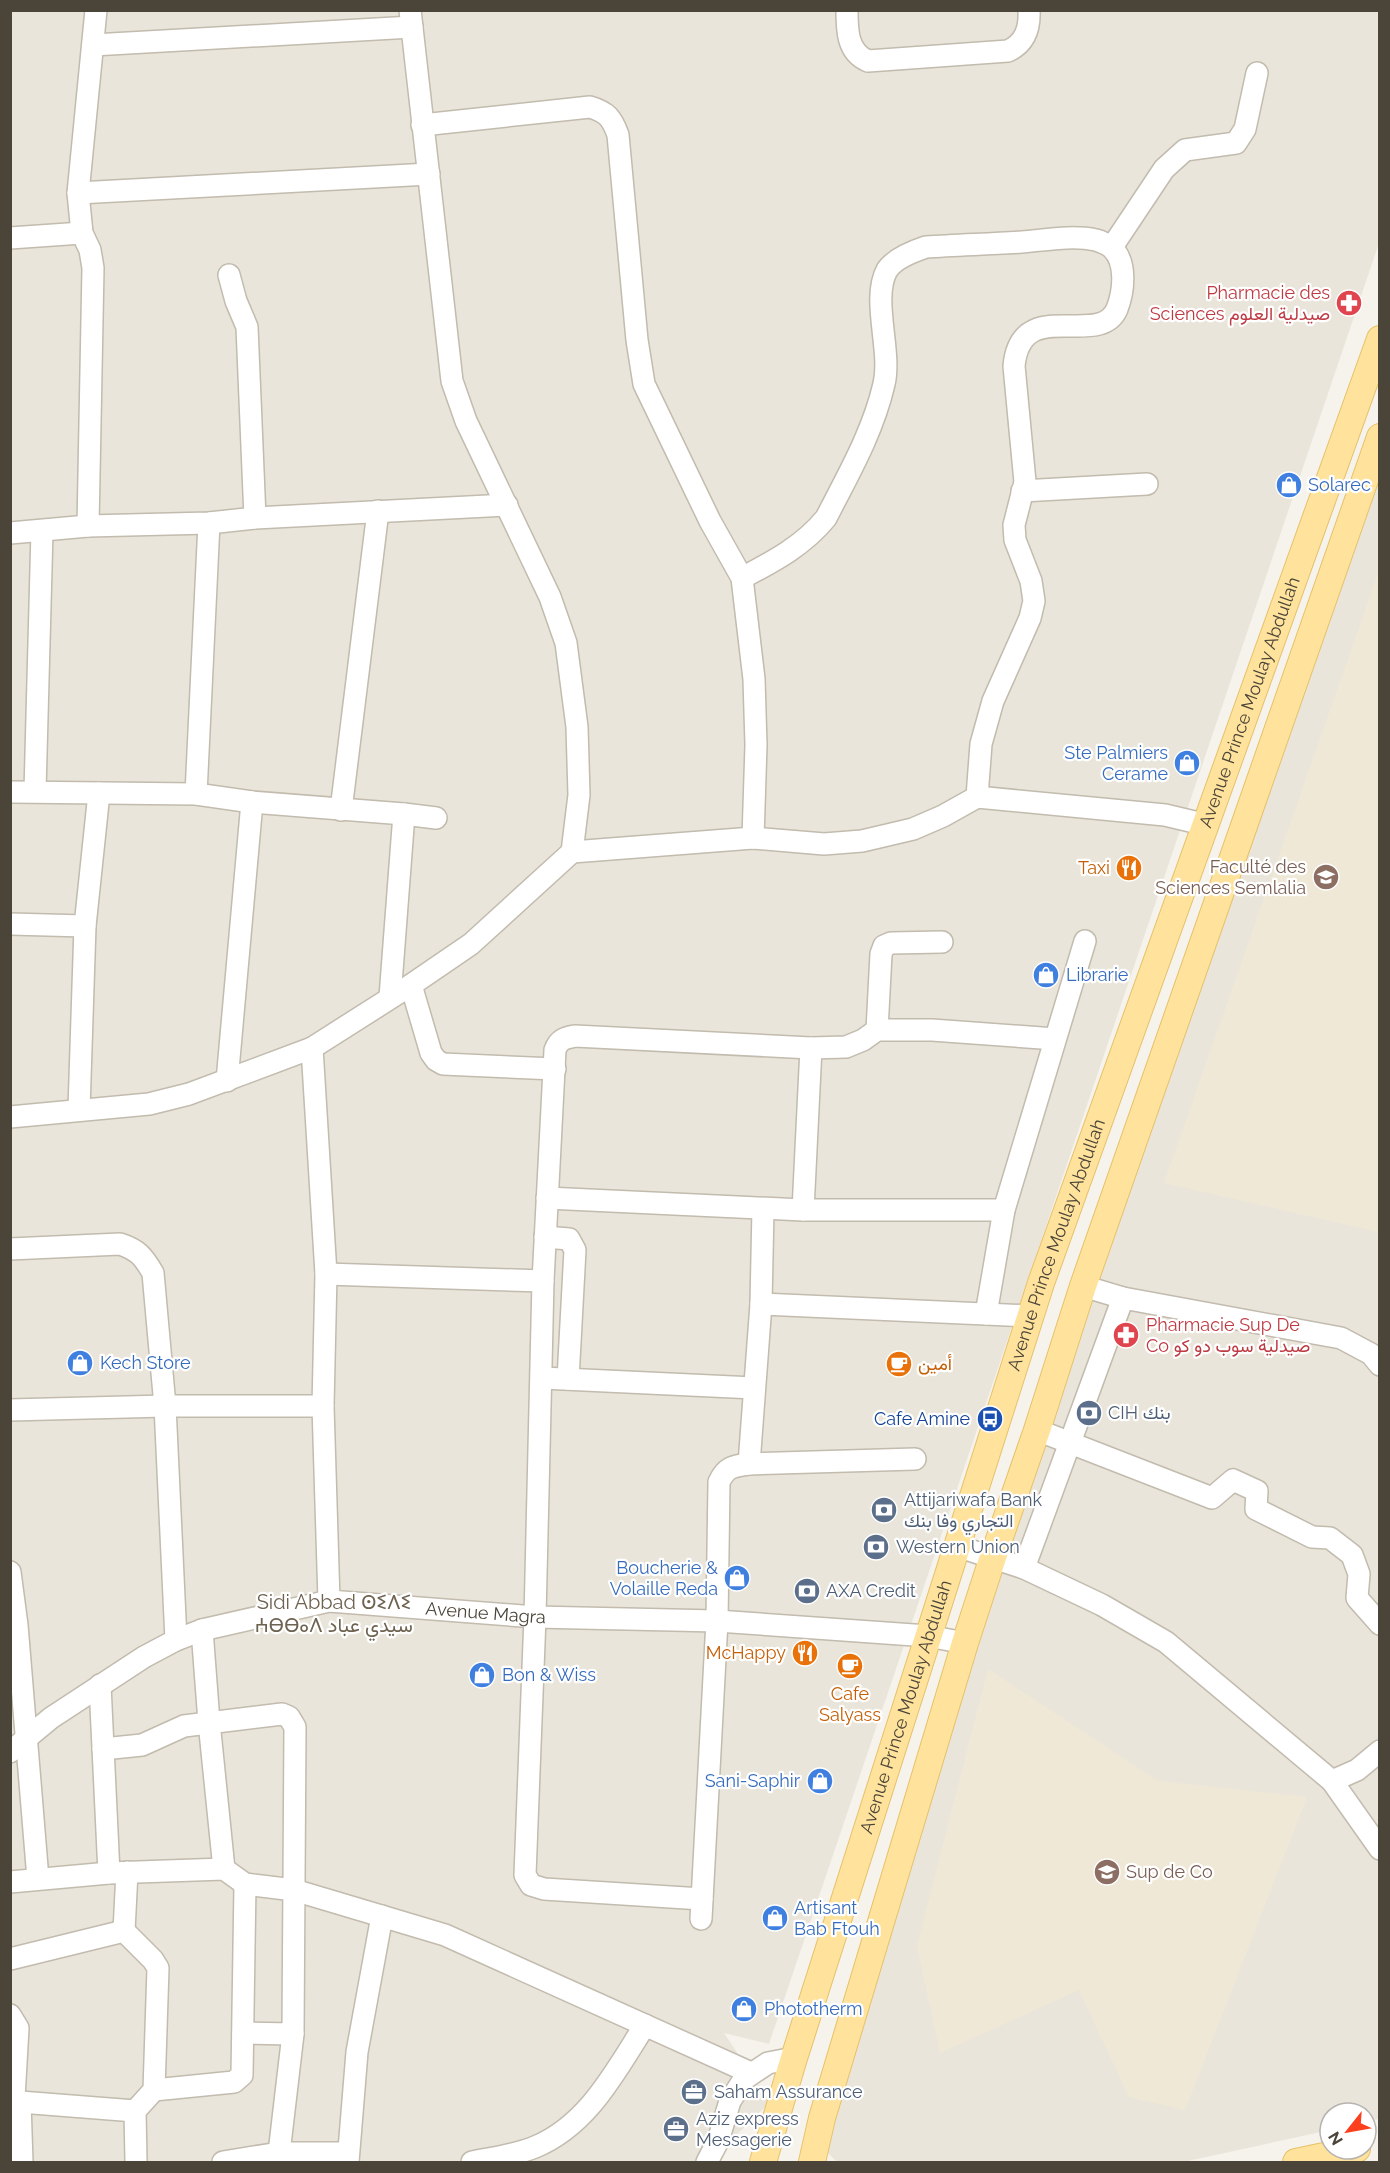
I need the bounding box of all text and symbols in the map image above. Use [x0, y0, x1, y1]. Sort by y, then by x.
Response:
place label: Pharmacie des Sciences صيدلية العلوم [1150, 282, 1330, 326]
pharmacy icon: Pharmacie des Sciences صيدلية العلوم [1334, 288, 1364, 318]
shop icon: Solarec [1274, 470, 1304, 500]
place label: Solarec [1308, 474, 1371, 495]
street label: Avenue Prince Moulay Abdullah [1194, 574, 1304, 830]
place label: Ste Palmiers Cerame [1064, 742, 1168, 784]
shop icon: Ste Palmiers Cerame [1172, 748, 1202, 778]
restaurant icon: Taxi [1114, 853, 1144, 883]
place label: Faculté des Sciences Semlalia [1155, 856, 1306, 898]
place label: Taxi [1078, 857, 1110, 878]
school or university icon: Faculté des Sciences Semlalia [1311, 862, 1341, 892]
shop icon: Librarie [1031, 960, 1061, 990]
place label: Librarie [1066, 964, 1129, 985]
street label: Avenue Prince Moulay Abdullah [1003, 1116, 1109, 1373]
place label: Pharmacie Sup De Co صيدلية سوب دو كو [1146, 1314, 1310, 1357]
pharmacy icon: Pharmacie Sup De Co صيدلية سوب دو كو [1111, 1320, 1141, 1350]
shop icon: Kech Store [65, 1348, 95, 1378]
cafe icon: أمين [884, 1349, 914, 1379]
place label: Kech Store [100, 1352, 191, 1373]
place label: أمين [918, 1353, 952, 1375]
bank icon: CIH بنك [1074, 1398, 1104, 1428]
place label: CIH بنك [1108, 1402, 1170, 1423]
bus stop icon: Cafe Amine [975, 1404, 1005, 1434]
place label: Cafe Amine [874, 1408, 970, 1429]
place label: Attijariwafa Bank التجاري وفا بنك [904, 1489, 1043, 1536]
bank icon: Attijariwafa Bank التجاري وفا بنك [869, 1495, 899, 1525]
bank icon: Western Union [861, 1532, 891, 1562]
place label: Western Union [896, 1536, 1020, 1557]
place label: Boucherie & Volaille Reda [610, 1557, 718, 1599]
shop icon: Boucherie & Volaille Reda [722, 1563, 752, 1593]
bank icon: AXA Credit [792, 1576, 822, 1606]
street label: Avenue Prince Moulay Abdullah [855, 1577, 956, 1836]
place label: AXA Credit [826, 1580, 916, 1601]
district label: Sidi Abbad ⵙⵉⴷⵉ ⵄⴱⴱⴰⴷ سيدي عباد [255, 1590, 413, 1642]
street label: Avenue Magra [425, 1598, 546, 1627]
restaurant icon: McHappy [790, 1638, 820, 1668]
place label: McHappy [706, 1642, 786, 1663]
cafe icon: Cafe Salyass [835, 1651, 865, 1681]
shop icon: Bon & Wiss [467, 1660, 497, 1690]
place label: Bon & Wiss [502, 1664, 596, 1685]
place label: Cafe Salyass [819, 1683, 881, 1725]
shop icon: Sani-Saphir [805, 1766, 835, 1796]
place label: Sani-Saphir [705, 1770, 801, 1791]
school or university icon: Sup de Co [1092, 1857, 1122, 1887]
place label: Sup de Co [1126, 1861, 1213, 1882]
place label: Artisant Bab Ftouh [794, 1897, 880, 1939]
shop icon: Artisant Bab Ftouh [760, 1903, 790, 1933]
shop icon: Phototherm [729, 1994, 759, 2024]
place label: Phototherm [764, 1998, 863, 2019]
office icon: Saham Assurance [679, 2077, 709, 2107]
place label: Saham Assurance [714, 2081, 863, 2102]
north arrow [1318, 2101, 1378, 2161]
place label: Aziz express Messagerie [696, 2108, 799, 2150]
office icon: Aziz express Messagerie [661, 2114, 691, 2144]
text: N [1324, 2128, 1347, 2149]

